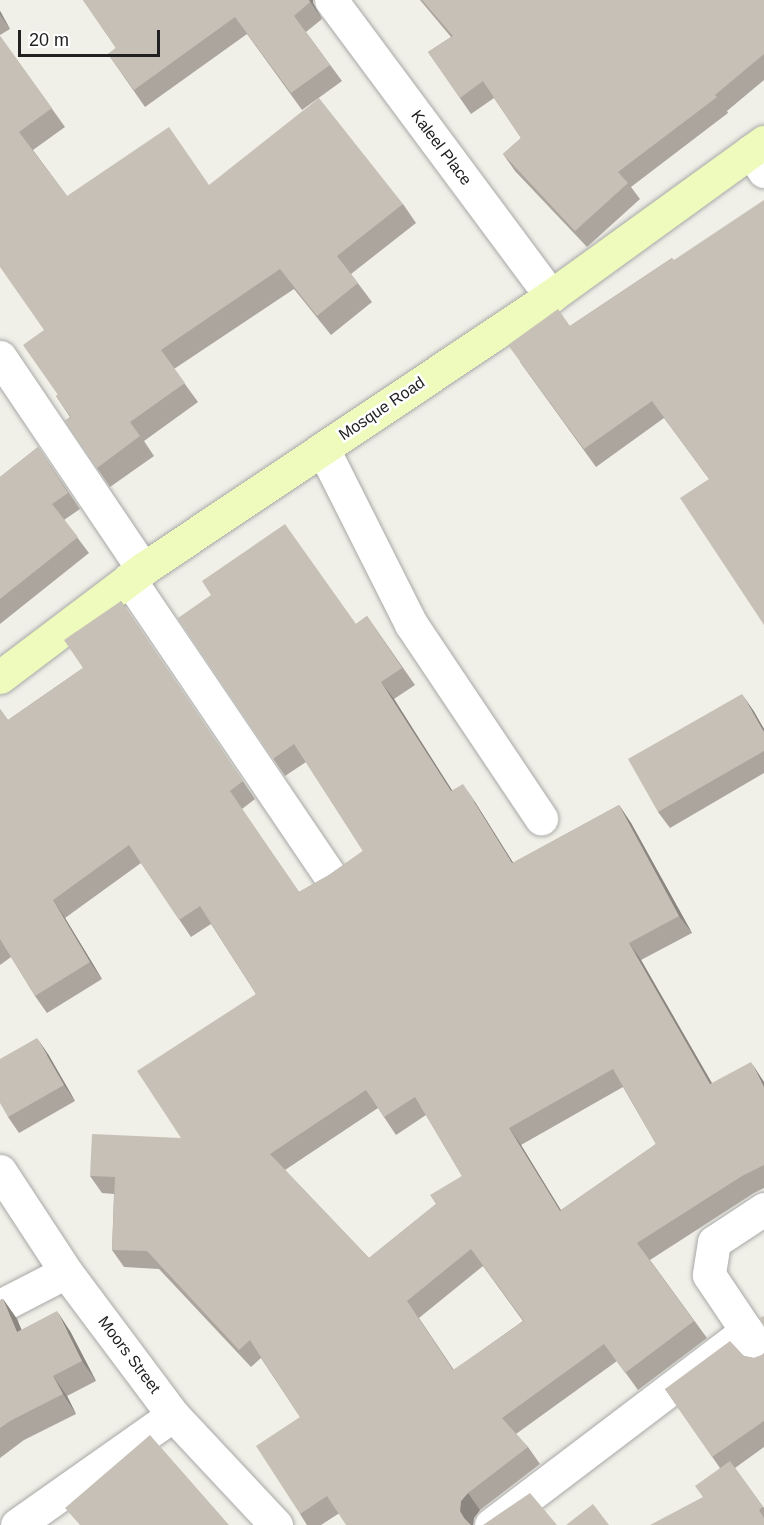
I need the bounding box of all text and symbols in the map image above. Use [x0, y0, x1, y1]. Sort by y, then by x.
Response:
scale bar [21, 18, 164, 56]
text: 20 m [29, 30, 69, 50]
street label: Kaleel Place [407, 107, 475, 189]
street label: Mosque Road [335, 373, 429, 445]
street label: Moors Street [94, 1313, 164, 1397]

